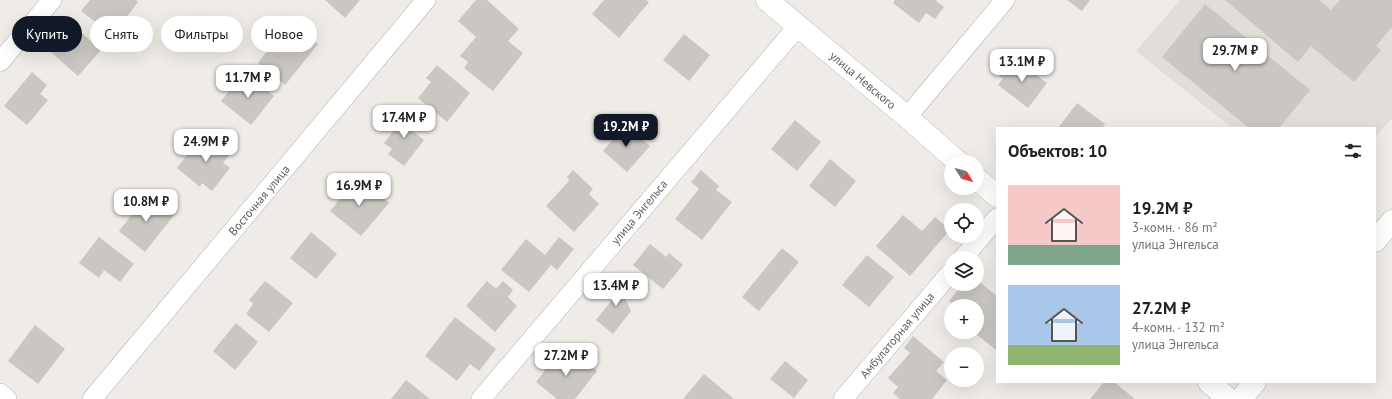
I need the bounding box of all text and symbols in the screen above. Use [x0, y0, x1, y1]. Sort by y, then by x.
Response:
chip: Купить [12, 16, 82, 52]
chip: Снять [90, 16, 153, 52]
chip: Фильтры [161, 16, 243, 52]
chip: Новое [251, 16, 317, 52]
pin: 29.7M ₽ [1198, 38, 1272, 72]
text: 29.7M ₽ [1212, 42, 1258, 59]
street label: улица Невского [827, 48, 899, 112]
pin: 13.1M ₽ [985, 49, 1059, 83]
text: 13.1M ₽ [999, 53, 1045, 70]
pin: 11.7M ₽ [211, 65, 285, 99]
text: 11.7M ₽ [225, 69, 271, 86]
pin: 17.4M ₽ [367, 105, 441, 139]
text: 17.4M ₽ [382, 109, 426, 126]
pin: 19.2M ₽ [589, 114, 663, 148]
text: 19.2M ₽ [603, 118, 649, 135]
pin: 24.9M ₽ [169, 129, 243, 163]
text: 24.9M ₽ [183, 133, 229, 150]
text: Объектов: 10 [1008, 140, 1107, 162]
icon: filters [1342, 140, 1364, 162]
north arrow [944, 155, 984, 195]
map controls [944, 155, 984, 387]
street label: Восточная улица [225, 162, 293, 238]
pin: 16.9M ₽ [322, 173, 396, 207]
street label: улица Энгельса [608, 176, 671, 247]
text: 16.9M ₽ [336, 177, 382, 194]
pin: 10.8M ₽ [109, 189, 183, 223]
text: 10.8M ₽ [123, 193, 169, 210]
text: 19.2M ₽ [1132, 197, 1193, 219]
icon: home [1040, 201, 1088, 249]
button: locate [944, 203, 984, 243]
text: 3-комн. · 86 m² [1132, 219, 1218, 236]
text: улица Энгельса [1132, 236, 1219, 253]
button: layers [944, 251, 984, 291]
pin: 13.4M ₽ [579, 273, 653, 307]
text: 13.4M ₽ [593, 277, 639, 294]
street label: Амбулаторная улица [857, 289, 937, 381]
text: 27.2M ₽ [1132, 297, 1191, 319]
button: + [944, 299, 984, 339]
icon: home [1040, 301, 1088, 349]
text: 4-комн. · 132 m² [1132, 319, 1225, 336]
text: улица Энгельса [1132, 336, 1219, 353]
pin: 27.2M ₽ [529, 343, 603, 377]
text: 27.2M ₽ [544, 347, 588, 364]
button: − [944, 347, 984, 387]

